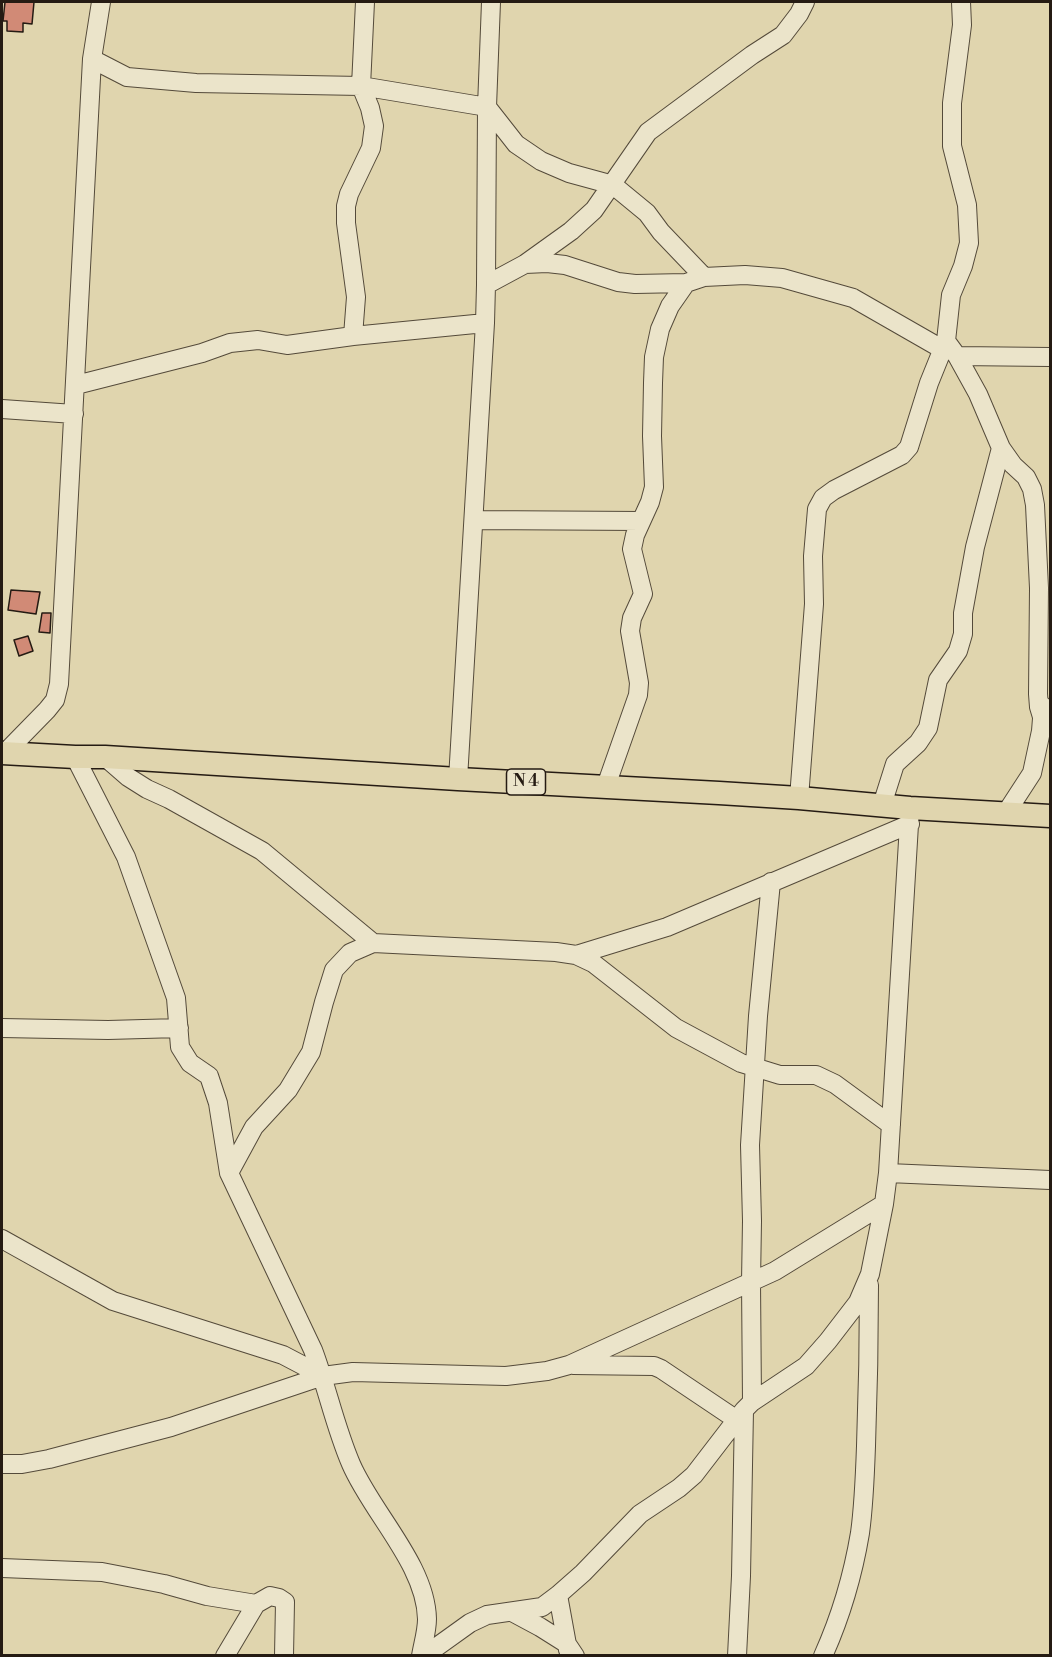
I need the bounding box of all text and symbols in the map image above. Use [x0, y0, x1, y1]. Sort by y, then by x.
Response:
road number: N 4 [506, 769, 546, 795]

